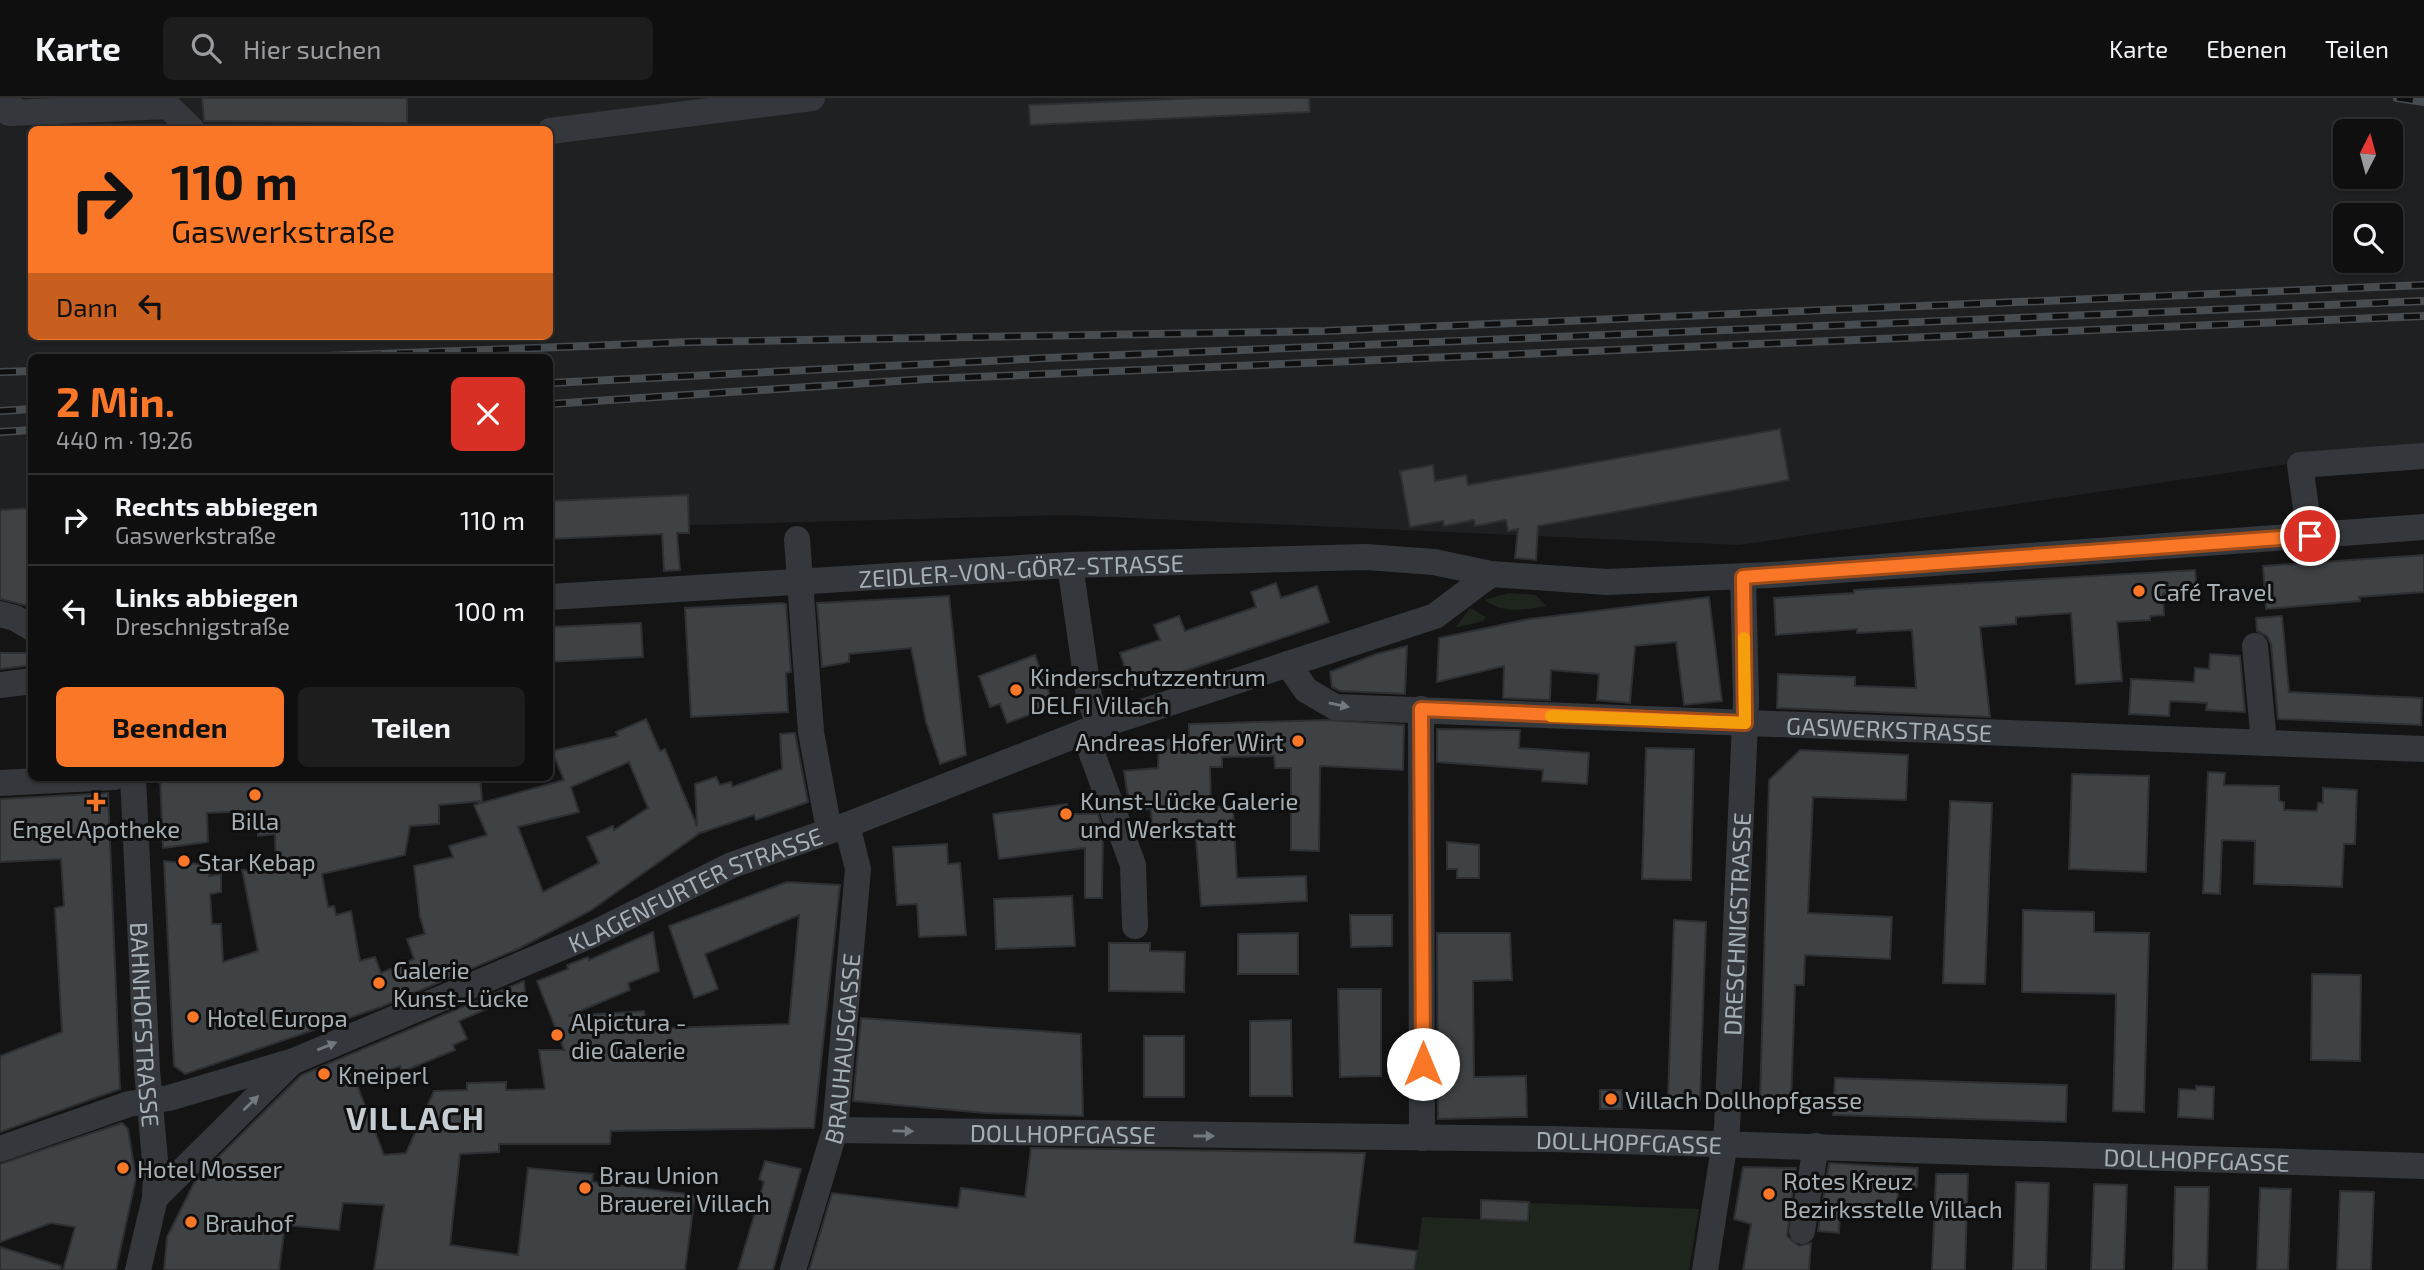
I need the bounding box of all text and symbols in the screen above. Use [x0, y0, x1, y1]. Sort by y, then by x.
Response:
search box [163, 17, 653, 80]
text: Karte [35, 28, 121, 68]
icon: search [187, 29, 225, 67]
text: Hier suchen [243, 33, 381, 64]
text: Karte [2109, 34, 2168, 63]
text: Ebenen [2206, 34, 2287, 63]
text: Teilen [2325, 34, 2389, 63]
north arrow [2333, 119, 2403, 189]
map controls [2333, 119, 2403, 273]
text: 110 m [171, 151, 298, 210]
icon: right [56, 154, 147, 245]
button: search [2333, 203, 2403, 273]
text: Gaswerkstraße [171, 211, 395, 249]
icon: left [132, 287, 170, 325]
text: Dann [56, 291, 118, 322]
text: 2 Min. [56, 375, 175, 425]
button: close [451, 377, 525, 451]
text: 440 m · 19:26 [56, 426, 193, 454]
text: Rechts abbiegen [115, 490, 318, 521]
icon: right [56, 501, 94, 539]
text: 110 m [460, 504, 525, 535]
pin [2280, 506, 2340, 566]
icon: arrive [2291, 517, 2329, 555]
text: Gaswerkstraße [115, 521, 276, 549]
street label: ZEIDLER-VON-GÖRZ-STRASSE [858, 547, 1184, 592]
place label: Café Travel [2153, 577, 2274, 606]
text: Links abbiegen [115, 581, 299, 612]
marker: Café Travel [2131, 583, 2147, 599]
icon: left [56, 592, 94, 630]
text: 100 m [455, 595, 525, 626]
text: Dreschnigstraße [115, 612, 290, 640]
place label: Kinderschutzzentrum DELFI Villach [1030, 662, 1266, 719]
marker: Kinderschutzzentrum DELFI Villach [1008, 682, 1024, 698]
button: Beenden [56, 687, 284, 767]
button: Teilen [298, 687, 525, 767]
one-way arrow [1328, 699, 1350, 710]
street label: GASWERKSTRASSE [1786, 710, 1993, 747]
place label: Andreas Hofer Wirt [1075, 727, 1284, 756]
marker: Andreas Hofer Wirt [1290, 733, 1306, 749]
place label: Kunst-Lücke Galerie und Werkstatt [1080, 786, 1298, 843]
marker: Billa [247, 787, 263, 803]
marker: Engel Apotheke [88, 794, 104, 810]
place label: Billa [231, 806, 279, 835]
marker: Kunst-Lücke Galerie und Werkstatt [1058, 806, 1074, 822]
street label: DRESCHNIGSTRASSE [1717, 812, 1756, 1036]
place label: Engel Apotheke [12, 814, 180, 843]
street label: KLAGENFURTER STRASSE [563, 820, 826, 958]
place label: Star Kebap [198, 847, 316, 876]
marker: Star Kebap [176, 853, 192, 869]
street label: BAHNHOFSTRASSE [125, 921, 166, 1128]
street label: BRAUHAUSGASSE [817, 952, 865, 1147]
place label: Galerie Kunst-Lücke [393, 955, 529, 1012]
marker: Galerie Kunst-Lücke [371, 975, 387, 991]
place label: Hotel Europa [207, 1003, 348, 1032]
place label: Alpictura - die Galerie [571, 1007, 686, 1064]
marker: Hotel Europa [185, 1009, 201, 1025]
marker: Alpictura - die Galerie [549, 1027, 565, 1043]
position arrow [1386, 1027, 1460, 1101]
one-way arrow [317, 1040, 338, 1051]
place label: Kneiperl [338, 1060, 429, 1089]
marker: Kneiperl [316, 1066, 332, 1082]
place label: Villach Dollhopfgasse [1625, 1085, 1862, 1114]
marker: Villach Dollhopfgasse [1603, 1091, 1619, 1107]
one-way arrow [242, 1094, 259, 1111]
district label: VILLACH [346, 1098, 486, 1136]
street label: DOLLHOPFGASSE [970, 1117, 1156, 1149]
street label: DOLLHOPFGASSE [1536, 1124, 1722, 1159]
one-way arrow [892, 1125, 914, 1137]
one-way arrow [1193, 1130, 1215, 1142]
street label: DOLLHOPFGASSE [2103, 1142, 2290, 1176]
place label: Hotel Mosser [137, 1154, 283, 1183]
marker: Hotel Mosser [115, 1160, 131, 1176]
place label: Brau Union Brauerei Villach [599, 1160, 770, 1217]
place label: Rotes Kreuz Bezirksstelle Villach [1783, 1166, 2003, 1223]
marker: Brau Union Brauerei Villach [577, 1180, 593, 1196]
marker: Rotes Kreuz Bezirksstelle Villach [1761, 1186, 1777, 1202]
place label: Brauhof [205, 1208, 294, 1237]
marker: Brauhof [183, 1214, 199, 1230]

